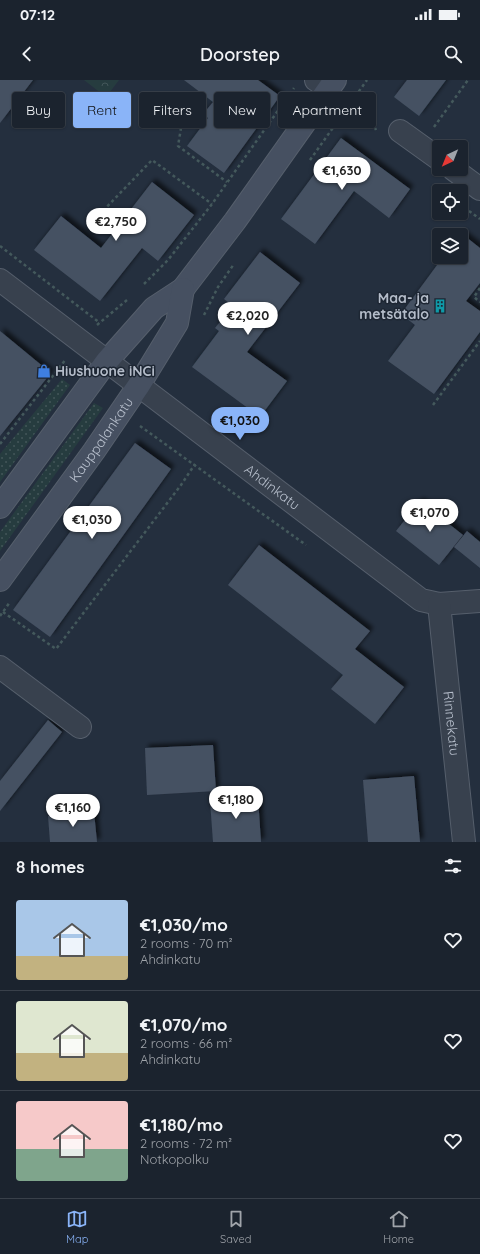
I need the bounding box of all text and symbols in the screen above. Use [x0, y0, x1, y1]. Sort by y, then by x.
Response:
text: 07:12 [20, 5, 55, 24]
icon: back [16, 43, 38, 65]
text: Doorstep [200, 43, 280, 66]
icon: search [442, 43, 464, 65]
chip: Buy [12, 92, 65, 128]
chip: Rent [73, 92, 131, 128]
chip: Filters [139, 92, 206, 128]
chip: New [214, 92, 270, 128]
chip: Apartment [278, 92, 376, 128]
north arrow [432, 140, 468, 176]
map controls [432, 140, 468, 264]
pin: €1,630 [309, 157, 375, 191]
text: €1,630 [323, 162, 361, 178]
button: locate [432, 184, 468, 220]
pin: €2,750 [83, 208, 149, 242]
text: €2,750 [95, 213, 137, 229]
button: layers [432, 228, 468, 264]
place label: Maa- ja metsätalo [359, 289, 429, 323]
building icon: Maa- ja metsätalo [432, 298, 448, 314]
pin: €2,020 [215, 302, 281, 336]
text: €2,020 [227, 307, 269, 323]
place label: Hiushuone iNCi [55, 362, 155, 380]
shop icon: Hiushuone iNCi [36, 363, 52, 379]
street label: Kauppalankatu [65, 394, 137, 486]
pin: €1,030 [207, 407, 273, 441]
text: €1,030 [220, 412, 260, 428]
street label: Ahdinkatu [241, 460, 304, 514]
pin: €1,070 [397, 499, 463, 533]
text: €1,070 [410, 504, 450, 520]
pin: €1,030 [59, 506, 125, 540]
text: €1,030 [72, 511, 112, 527]
street label: Rinnekatu [439, 690, 464, 757]
pin: €1,180 [203, 786, 269, 820]
text: €1,180 [218, 791, 254, 807]
pin: €1,160 [40, 794, 106, 828]
text: €1,160 [55, 799, 91, 815]
icon: filters [442, 855, 464, 877]
text: 8 homes [16, 856, 85, 877]
text: €1,030/mo [140, 914, 228, 935]
icon: home [48, 916, 96, 964]
icon: heart [442, 929, 464, 951]
text: 2 rooms · 70 m² [140, 935, 233, 951]
text: Ahdinkatu [140, 951, 201, 967]
text: €1,070/mo [140, 1014, 227, 1035]
icon: home [48, 1017, 96, 1065]
icon: heart [442, 1030, 464, 1052]
text: 2 rooms · 66 m² [140, 1035, 232, 1051]
text: Ahdinkatu [140, 1051, 201, 1067]
text: €1,180/mo [140, 1114, 223, 1135]
icon: home [48, 1117, 96, 1165]
icon: heart [442, 1130, 464, 1152]
text: 2 rooms · 72 m² [140, 1135, 232, 1151]
text: Notkopolku [140, 1151, 209, 1167]
tab: Map [66, 1208, 88, 1246]
tab: Saved [220, 1208, 251, 1246]
tab: Home [383, 1208, 414, 1246]

